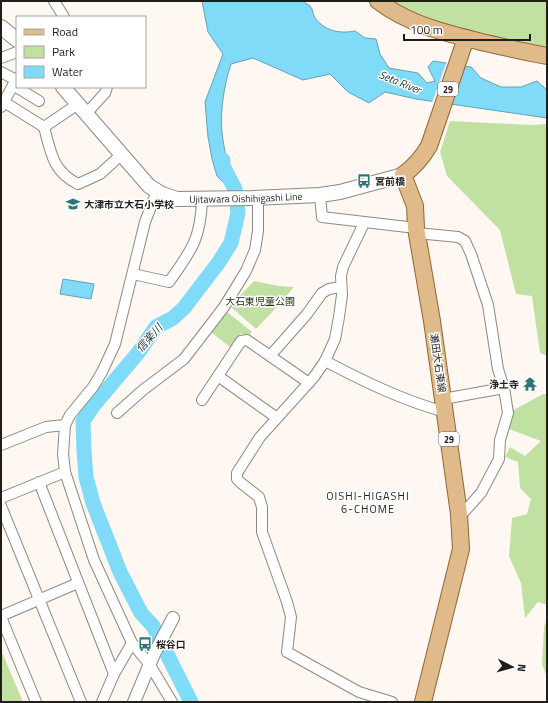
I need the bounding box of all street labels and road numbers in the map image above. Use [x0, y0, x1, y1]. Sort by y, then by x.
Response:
road number: 29 [438, 82, 458, 96]
street label: Ujitawara Oishihigashi Line [189, 188, 303, 206]
street label: 瀬田大石東線 [426, 332, 450, 394]
road number: 29 [439, 432, 459, 446]

